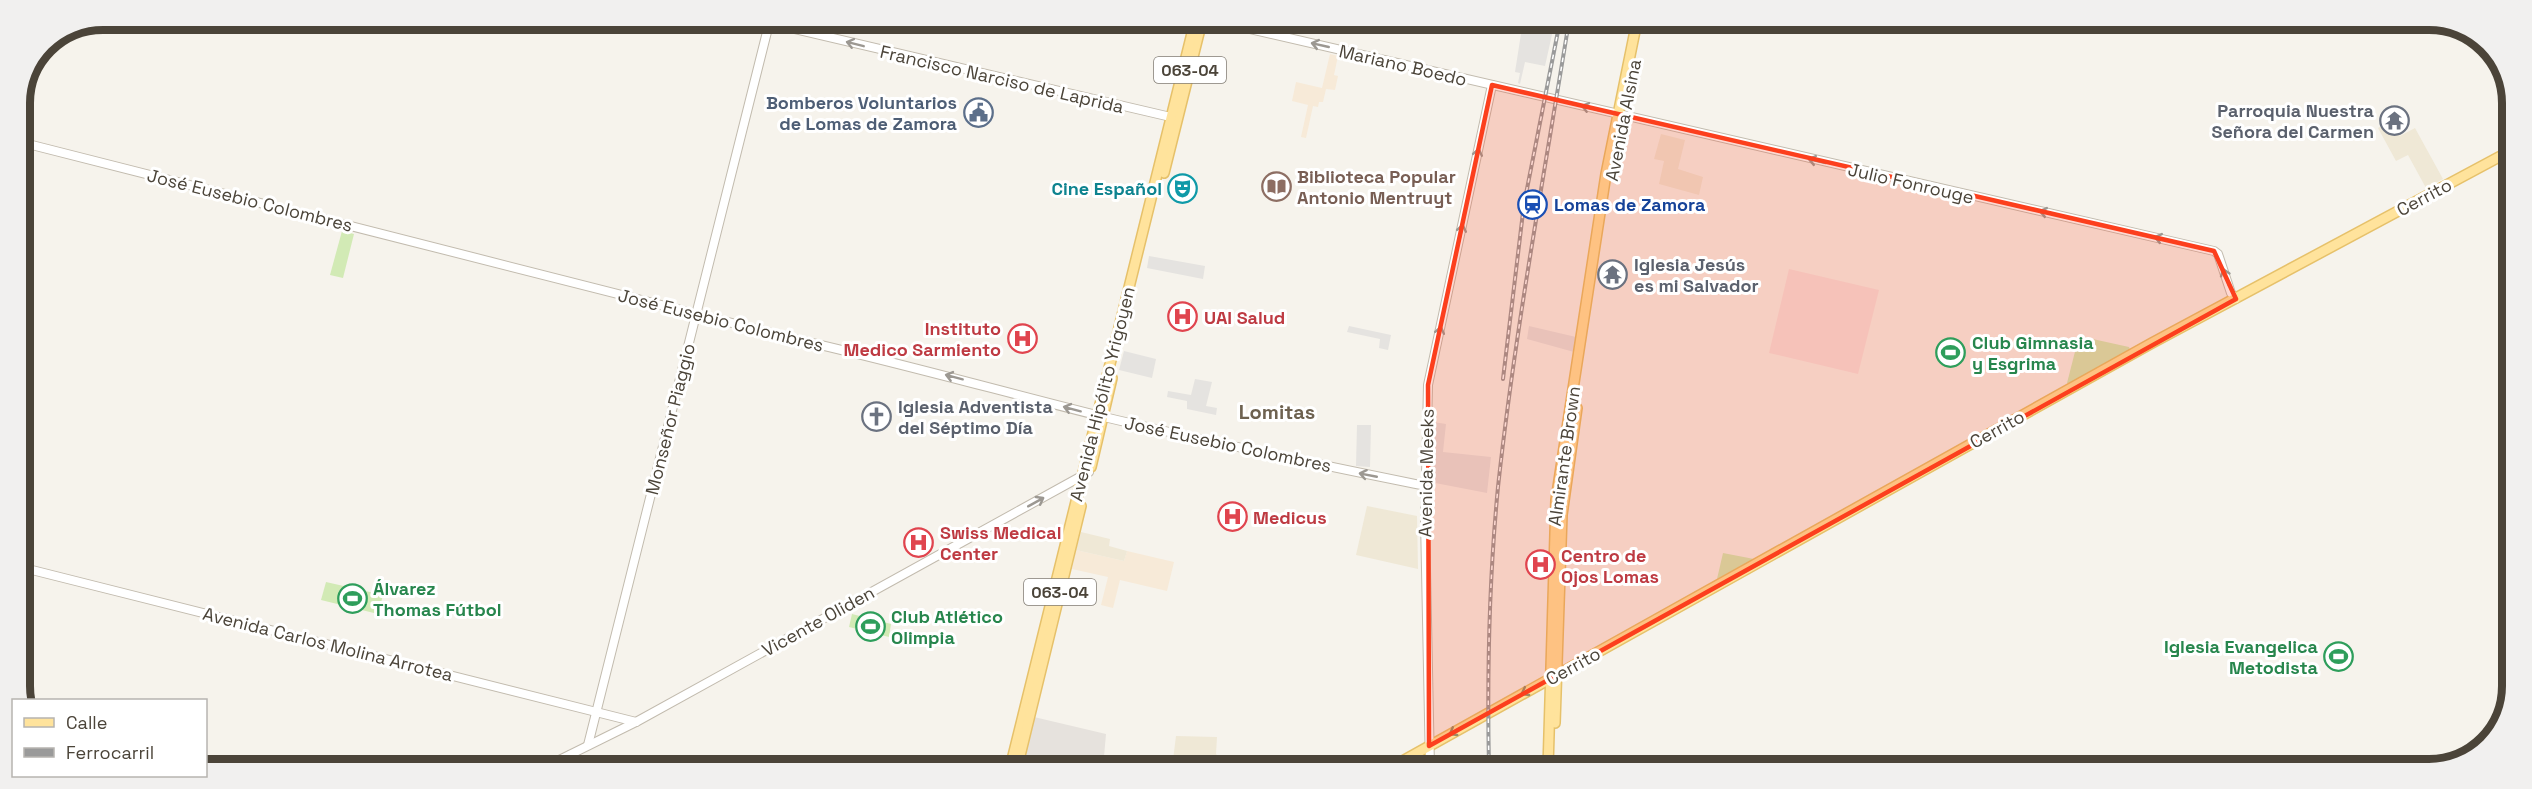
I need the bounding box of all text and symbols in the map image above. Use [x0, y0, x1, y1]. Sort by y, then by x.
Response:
one-way arrow [846, 38, 865, 50]
one-way arrow [1311, 39, 1330, 51]
street label: Mariano Boedo [1337, 39, 1469, 91]
street label: Francisco Narciso de Laprida [878, 40, 1126, 118]
road number: 063-04 [1154, 57, 1226, 83]
street label: Avenida Alsina [1600, 57, 1646, 183]
place label: Bomberos Voluntarios de Lomas de Zamora [766, 91, 958, 135]
public building icon: Bomberos Voluntarios de Lomas de Zamora [962, 96, 994, 128]
place label: Parroquia Nuestra Señora del Carmen [2212, 99, 2375, 143]
one-way arrow [1581, 102, 1600, 114]
temple icon: Parroquia Nuestra Señora del Carmen [2379, 104, 2411, 136]
one-way arrow [1472, 147, 1483, 167]
one-way arrow [1808, 155, 1827, 167]
street label: Julio Fonrouge [1846, 157, 1976, 209]
street label: José Eusebio Colombres [145, 163, 355, 237]
place label: Biblioteca Popular Antonio Mentruyt [1297, 165, 1456, 209]
library icon: Biblioteca Popular Antonio Mentruyt [1260, 170, 1292, 202]
theatre icon: Cine Español [1167, 172, 1199, 204]
street label: Cerrito [2392, 173, 2456, 221]
place label: Cine Español [1051, 177, 1162, 200]
station icon: Lomas de Zamora [1517, 188, 1549, 220]
place label: Lomas de Zamora [1554, 193, 1706, 216]
one-way arrow [2039, 207, 2058, 219]
one-way arrow [1456, 224, 1467, 244]
one-way arrow [2153, 233, 2173, 244]
place label: Iglesia Jesús es mi Salvador [1634, 253, 1759, 297]
temple icon: Iglesia Jesús es mi Salvador [1597, 258, 1629, 290]
one-way arrow [2220, 268, 2231, 287]
street label: José Eusebio Colombres [616, 283, 826, 357]
street label: Avenida Hipólito Yrigoyen [1064, 284, 1140, 504]
hospital icon: UAI Salud [1167, 301, 1199, 333]
place label: UAI Salud [1204, 306, 1285, 329]
place label: Instituto Medico Sarmiento [844, 317, 1001, 361]
hospital icon: Instituto Medico Sarmiento [1006, 322, 1038, 354]
one-way arrow [1434, 326, 1445, 346]
place label: Club Gimnasia y Esgrima [1972, 331, 2094, 375]
sports icon: Club Gimnasia y Esgrima [1935, 336, 1967, 368]
street label: Monseñor Piaggio [640, 341, 700, 497]
one-way arrow [945, 371, 964, 383]
street label: Almirante Brown [1543, 384, 1585, 528]
place label: Iglesia Adventista del Séptimo Día [898, 395, 1054, 439]
district label: Lomitas [1239, 399, 1315, 425]
church icon: Iglesia Adventista del Séptimo Día [861, 400, 893, 432]
one-way arrow [1063, 402, 1082, 414]
street label: Cerrito [1966, 405, 2028, 453]
street label: Avenida Meeks [1413, 408, 1439, 538]
street label: José Eusebio Colombres [1122, 411, 1334, 477]
one-way arrow [1359, 469, 1378, 480]
one-way arrow [1027, 496, 1044, 508]
hospital icon: Medicus [1216, 501, 1248, 533]
place label: Medicus [1253, 506, 1327, 529]
place label: Swiss Medical Center [940, 521, 1062, 565]
hospital icon: Swiss Medical Center [903, 526, 935, 558]
place label: Centro de Ojos Lomas [1561, 544, 1659, 588]
hospital icon: Centro de Ojos Lomas [1524, 549, 1556, 581]
place label: Álvarez Thomas Fútbol [373, 577, 502, 621]
road number: 063-04 [1024, 579, 1096, 605]
street label: Vicente Oliden [758, 581, 878, 661]
sports icon: Álvarez Thomas Fútbol [336, 582, 368, 614]
street label: Avenida Carlos Molina Arrotea [201, 602, 455, 686]
place label: Club Atlético Olimpia [891, 605, 1003, 649]
sports icon: Club Atlético Olimpia [854, 610, 886, 642]
place label: Iglesia Evangelica Metodista [2164, 635, 2319, 679]
sports icon: Iglesia Evangelica Metodista [2323, 640, 2355, 672]
street label: Cerrito [1542, 642, 1604, 690]
one-way arrow [1521, 684, 1538, 696]
legend [12, 699, 207, 777]
text: Calle [66, 711, 107, 734]
one-way arrow [1449, 724, 1466, 736]
text: Ferrocarril [66, 741, 154, 764]

